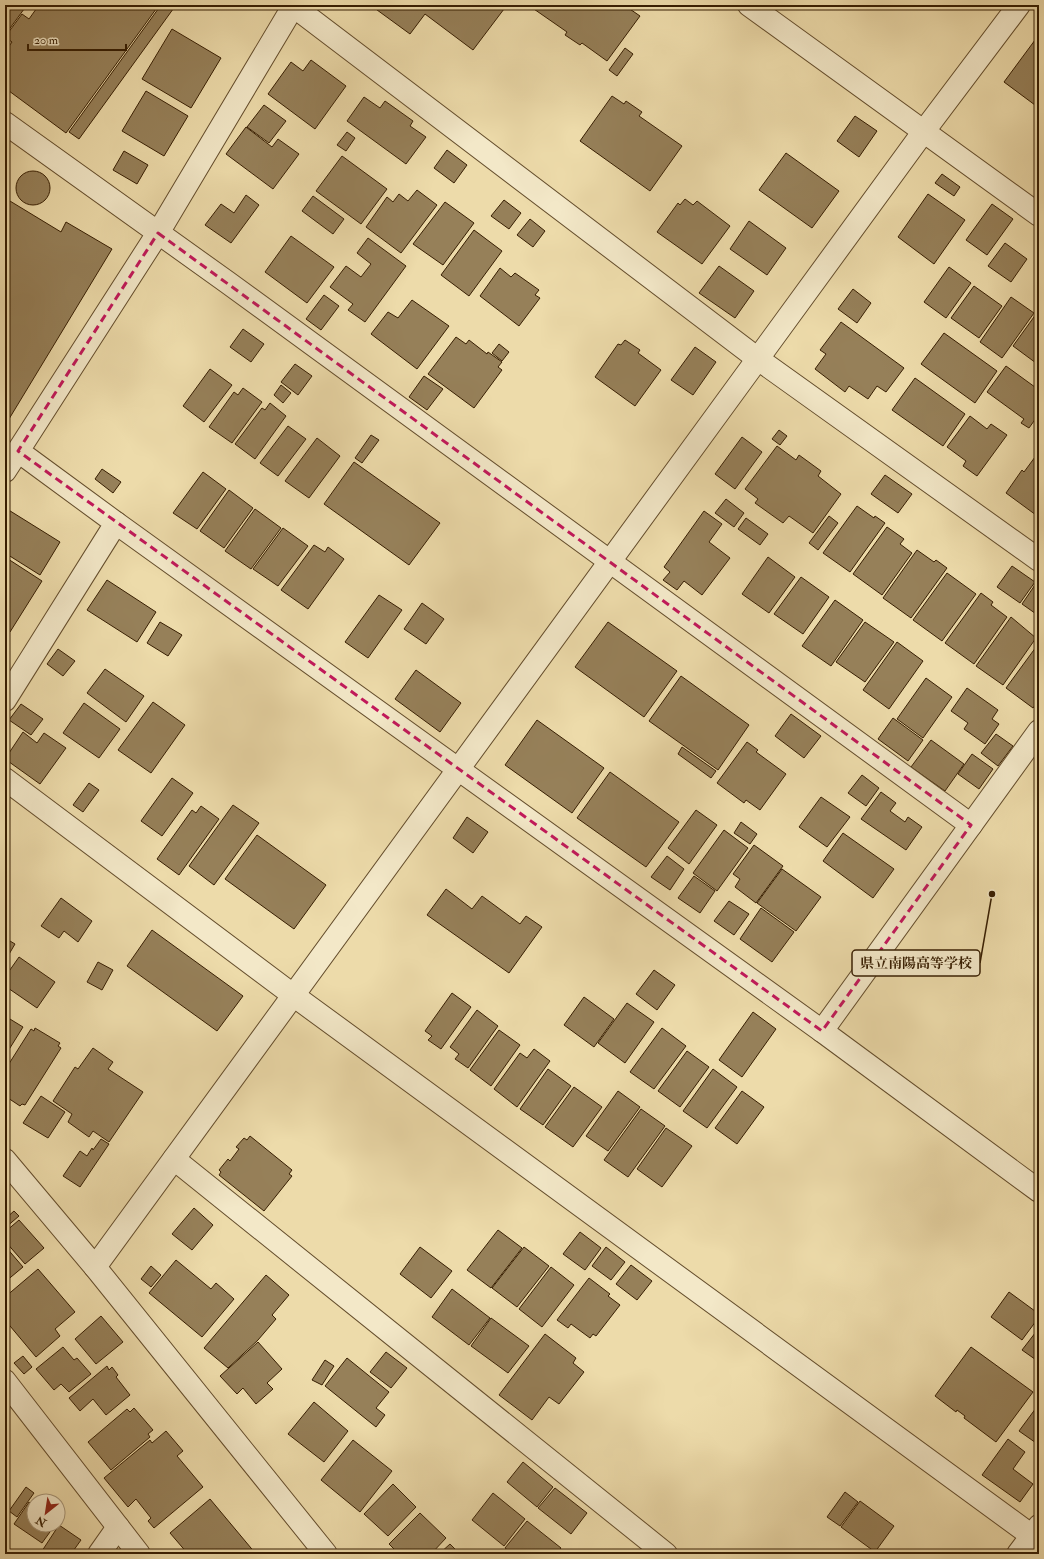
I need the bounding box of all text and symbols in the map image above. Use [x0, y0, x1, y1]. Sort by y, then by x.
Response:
scale bar [28, 26, 126, 52]
text: 20 m [34, 33, 59, 48]
callout: 県立南陽高等学校 [852, 950, 980, 976]
text: 県立南陽高等学校 [860, 955, 972, 972]
north arrow [26, 1493, 66, 1533]
text: N [33, 1513, 50, 1530]

